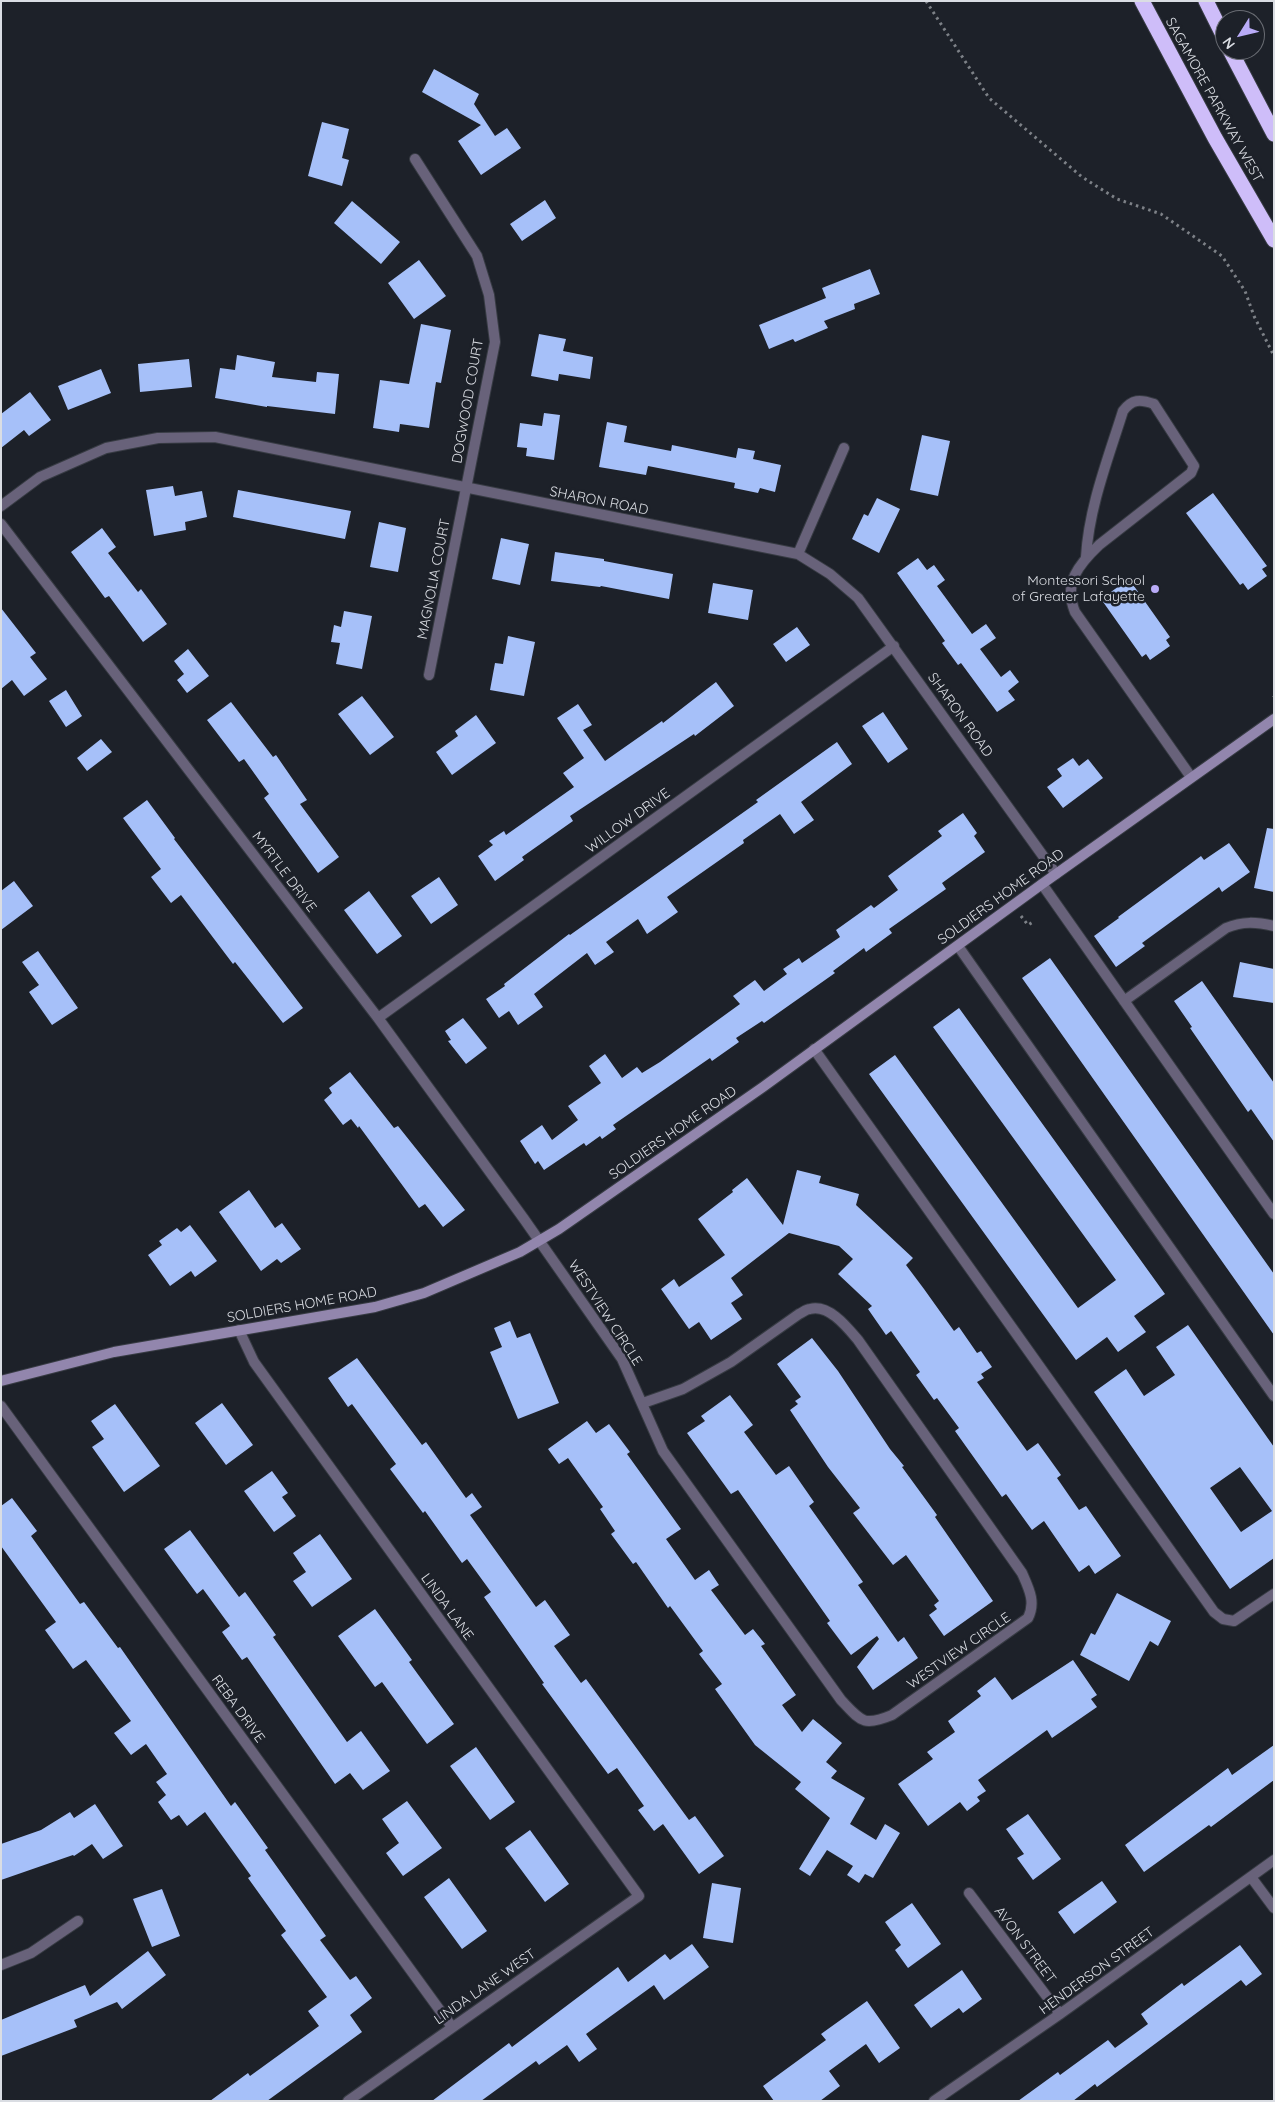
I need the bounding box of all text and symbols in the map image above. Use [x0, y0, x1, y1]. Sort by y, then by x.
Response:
north arrow [1215, 10, 1265, 60]
street label: SAGAMORE PARKWAY WEST [1162, 15, 1266, 185]
text: N [1218, 34, 1239, 53]
street label: DOGWOOD COURT [449, 337, 487, 465]
street label: SHARON ROAD [548, 483, 650, 519]
street label: MAGNOLIA COURT [414, 517, 454, 641]
place label: Montessori School of Greater Lafayette [1012, 573, 1145, 606]
marker: Montessori School of Greater Lafayette [1149, 583, 1161, 595]
street label: SHARON ROAD [924, 670, 996, 760]
street label: WILLOW DRIVE [583, 785, 673, 857]
street label: MYRTLE DRIVE [248, 828, 320, 916]
street label: SOLDIERS HOME ROAD [935, 846, 1067, 948]
street label: SOLDIERS HOME ROAD [606, 1083, 740, 1183]
street label: WESTVIEW CIRCLE [565, 1257, 645, 1369]
street label: SOLDIERS HOME ROAD [226, 1284, 378, 1326]
street label: LINDA LANE [417, 1570, 477, 1644]
street label: WESTVIEW CIRCLE [904, 1609, 1014, 1693]
street label: REBA DRIVE [208, 1672, 268, 1746]
street label: AVON STREET [991, 1903, 1059, 1987]
street label: HENDERSON STREET [1036, 1924, 1158, 2018]
street label: LINDA LANE WEST [431, 1946, 539, 2028]

